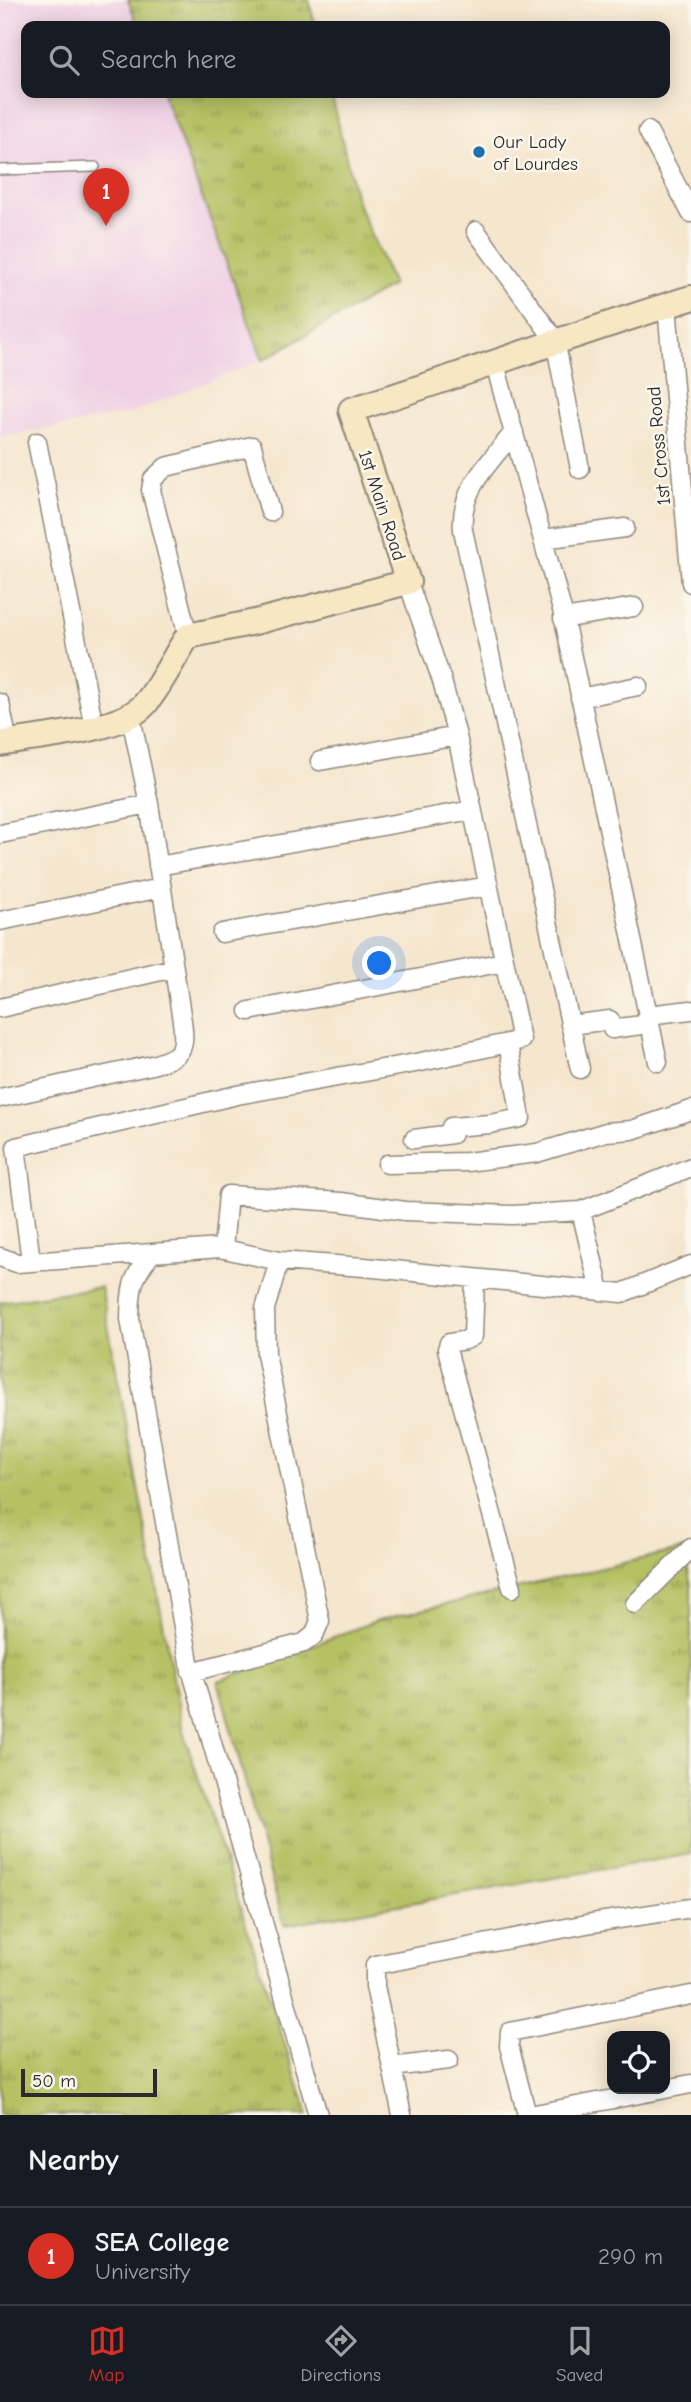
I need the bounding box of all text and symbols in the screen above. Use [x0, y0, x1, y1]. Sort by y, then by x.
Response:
search box [21, 21, 670, 98]
icon: search [45, 41, 83, 79]
text: Search here [101, 45, 236, 75]
place label: Our Lady of Lourdes [493, 131, 578, 175]
marker: Our Lady of Lourdes [471, 144, 487, 160]
pin: 1 [83, 168, 129, 226]
street label: 1st Cross Road [643, 386, 675, 506]
street label: 1st Main Road [354, 447, 410, 563]
your location [362, 946, 396, 980]
map controls [607, 2031, 670, 2094]
button: locate [607, 2031, 670, 2094]
scale bar [21, 2066, 158, 2098]
text: 50 m [32, 2070, 76, 2092]
text: Nearby [28, 2143, 119, 2178]
text: SEA College [95, 2228, 229, 2258]
text: 1 [46, 2243, 56, 2270]
text: 290 m [598, 2243, 663, 2270]
text: University [95, 2258, 190, 2285]
tab: Map [88, 2322, 126, 2386]
tab: Directions [301, 2322, 381, 2386]
tab: Saved [556, 2322, 603, 2386]

